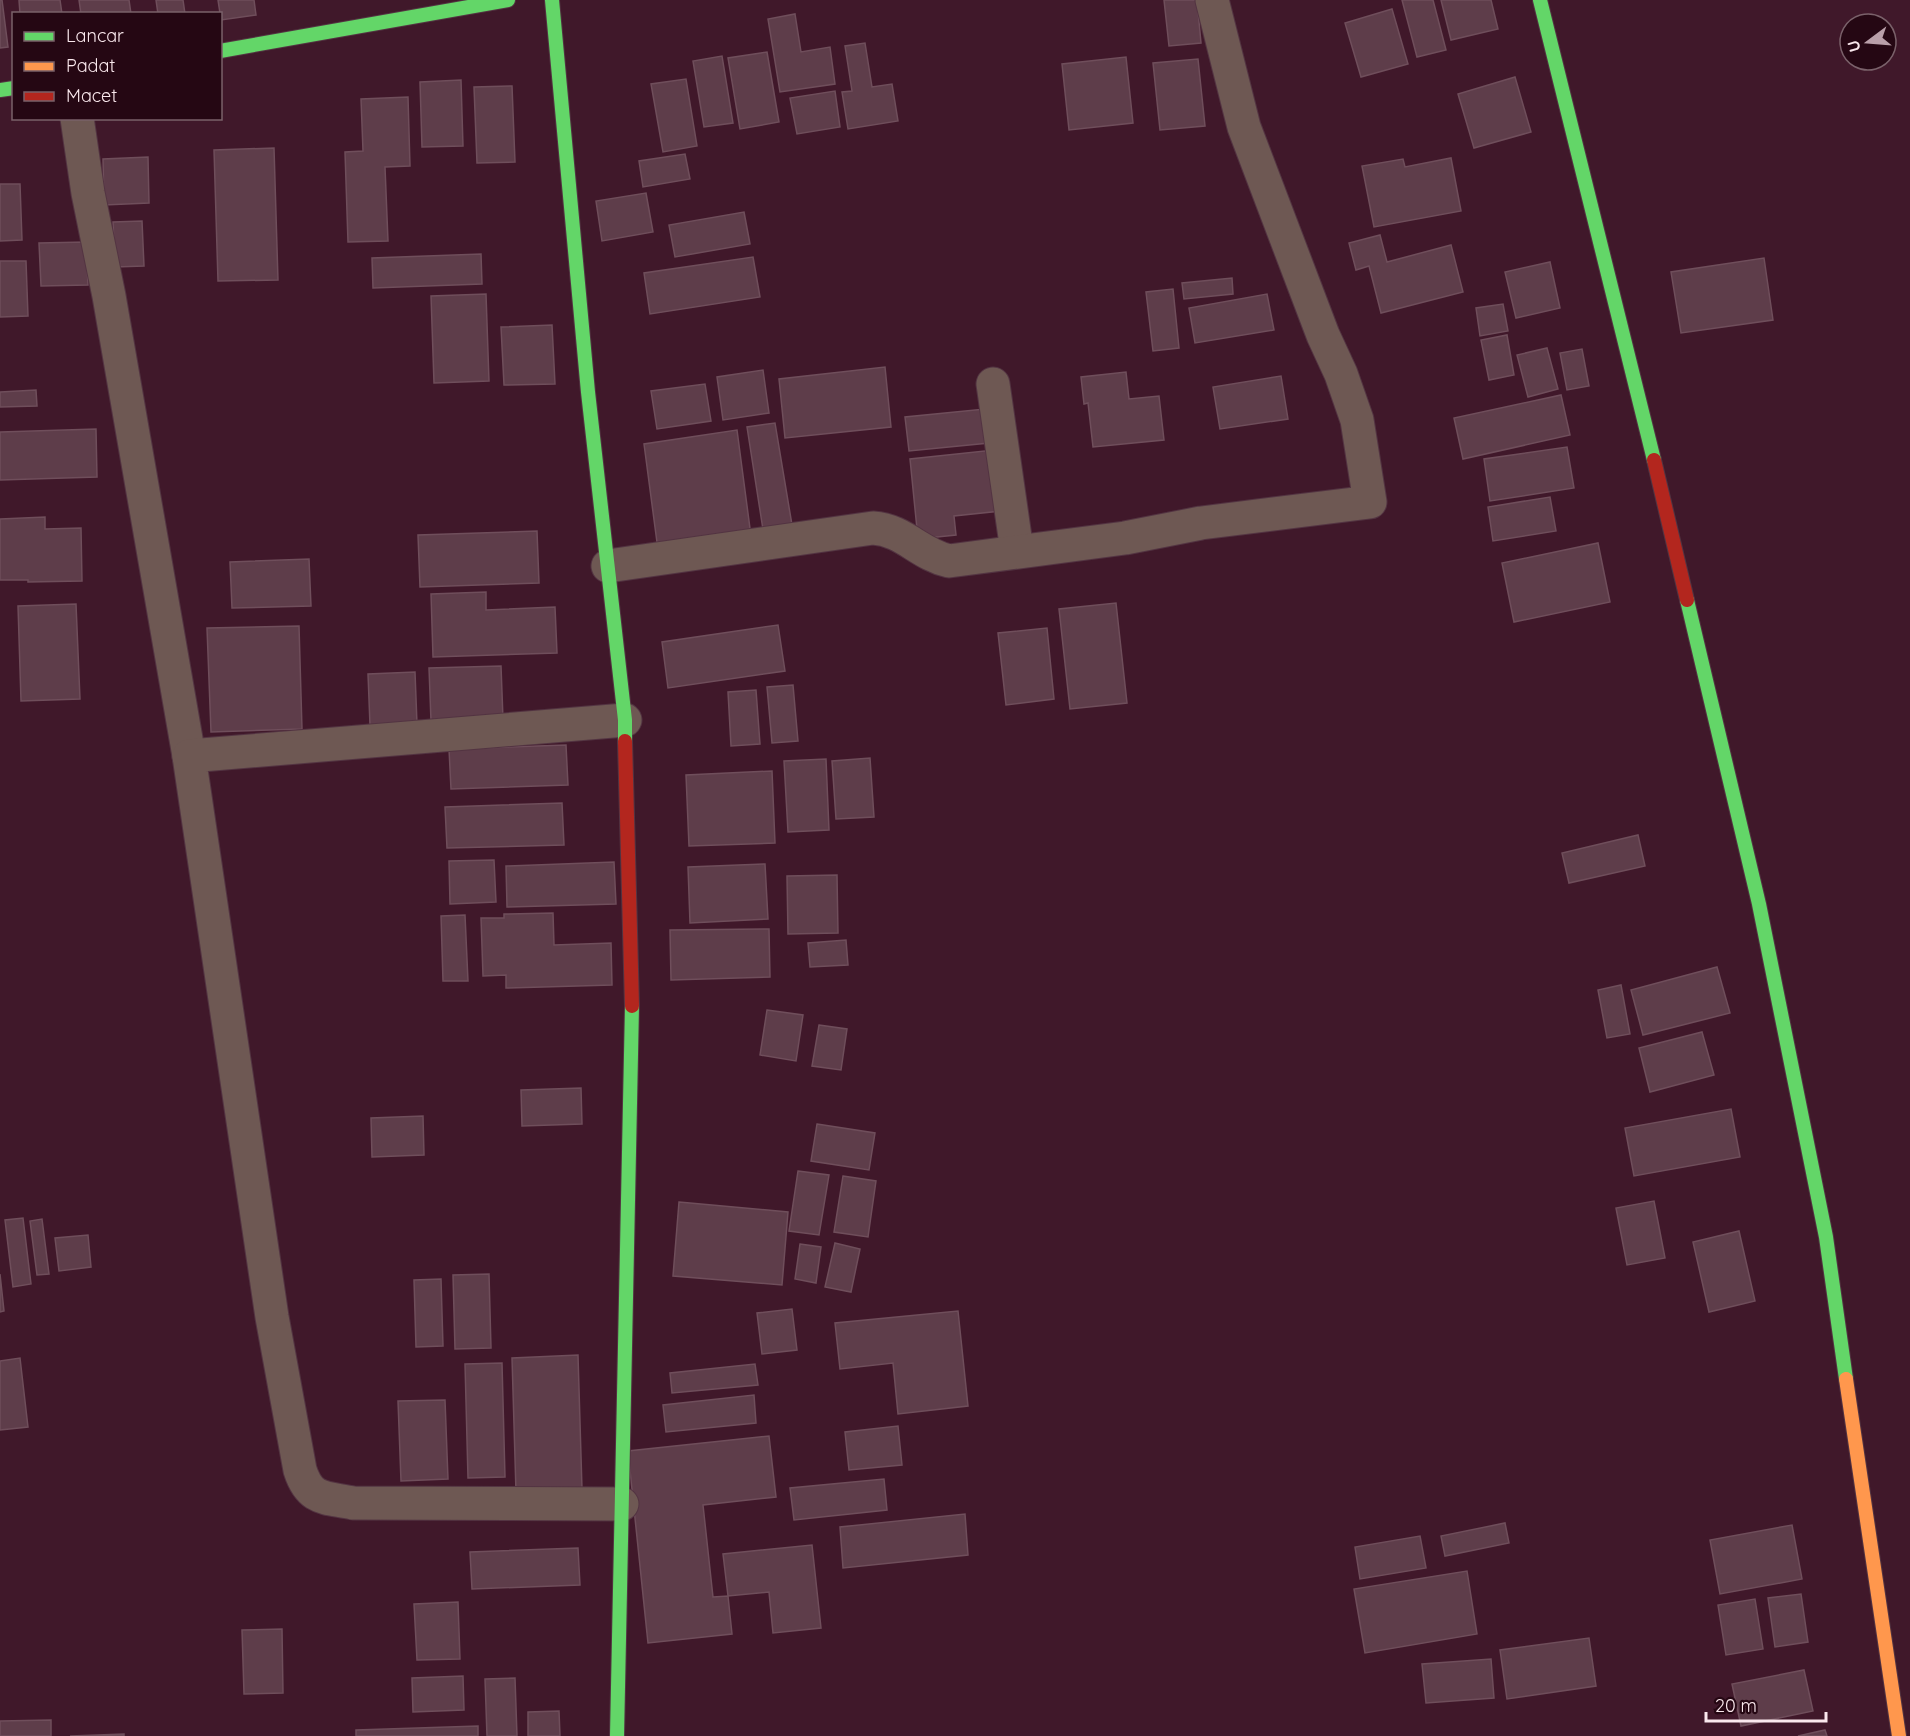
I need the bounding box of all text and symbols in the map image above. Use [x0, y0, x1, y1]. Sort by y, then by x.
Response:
legend [12, 12, 222, 120]
north arrow [1838, 12, 1898, 72]
text: Lancar [66, 24, 124, 47]
text: U [1842, 38, 1865, 54]
text: Padat [66, 54, 115, 77]
text: Macet [66, 84, 117, 107]
scale bar [1706, 1685, 1826, 1723]
text: 20 m [1715, 1694, 1757, 1717]

